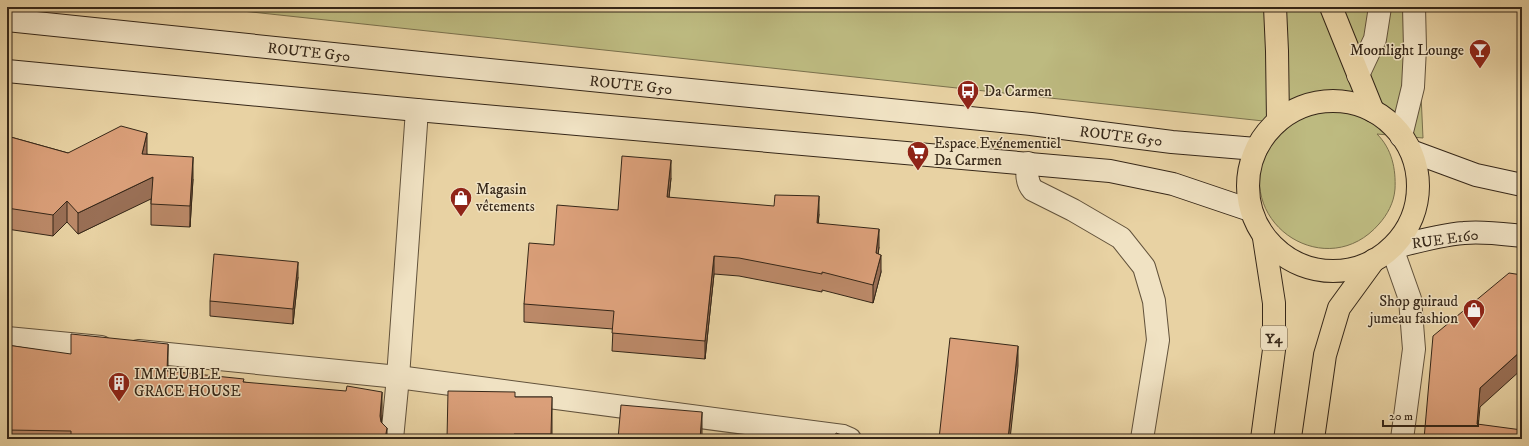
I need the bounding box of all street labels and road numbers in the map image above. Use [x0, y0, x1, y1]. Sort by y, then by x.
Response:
street label: ROUTE G50 [267, 39, 351, 66]
street label: ROUTE G50 [589, 72, 673, 99]
street label: ROUTE G50 [1078, 122, 1163, 151]
street label: RUE E160 [1411, 225, 1480, 254]
road number: Y4 [1261, 326, 1287, 350]

